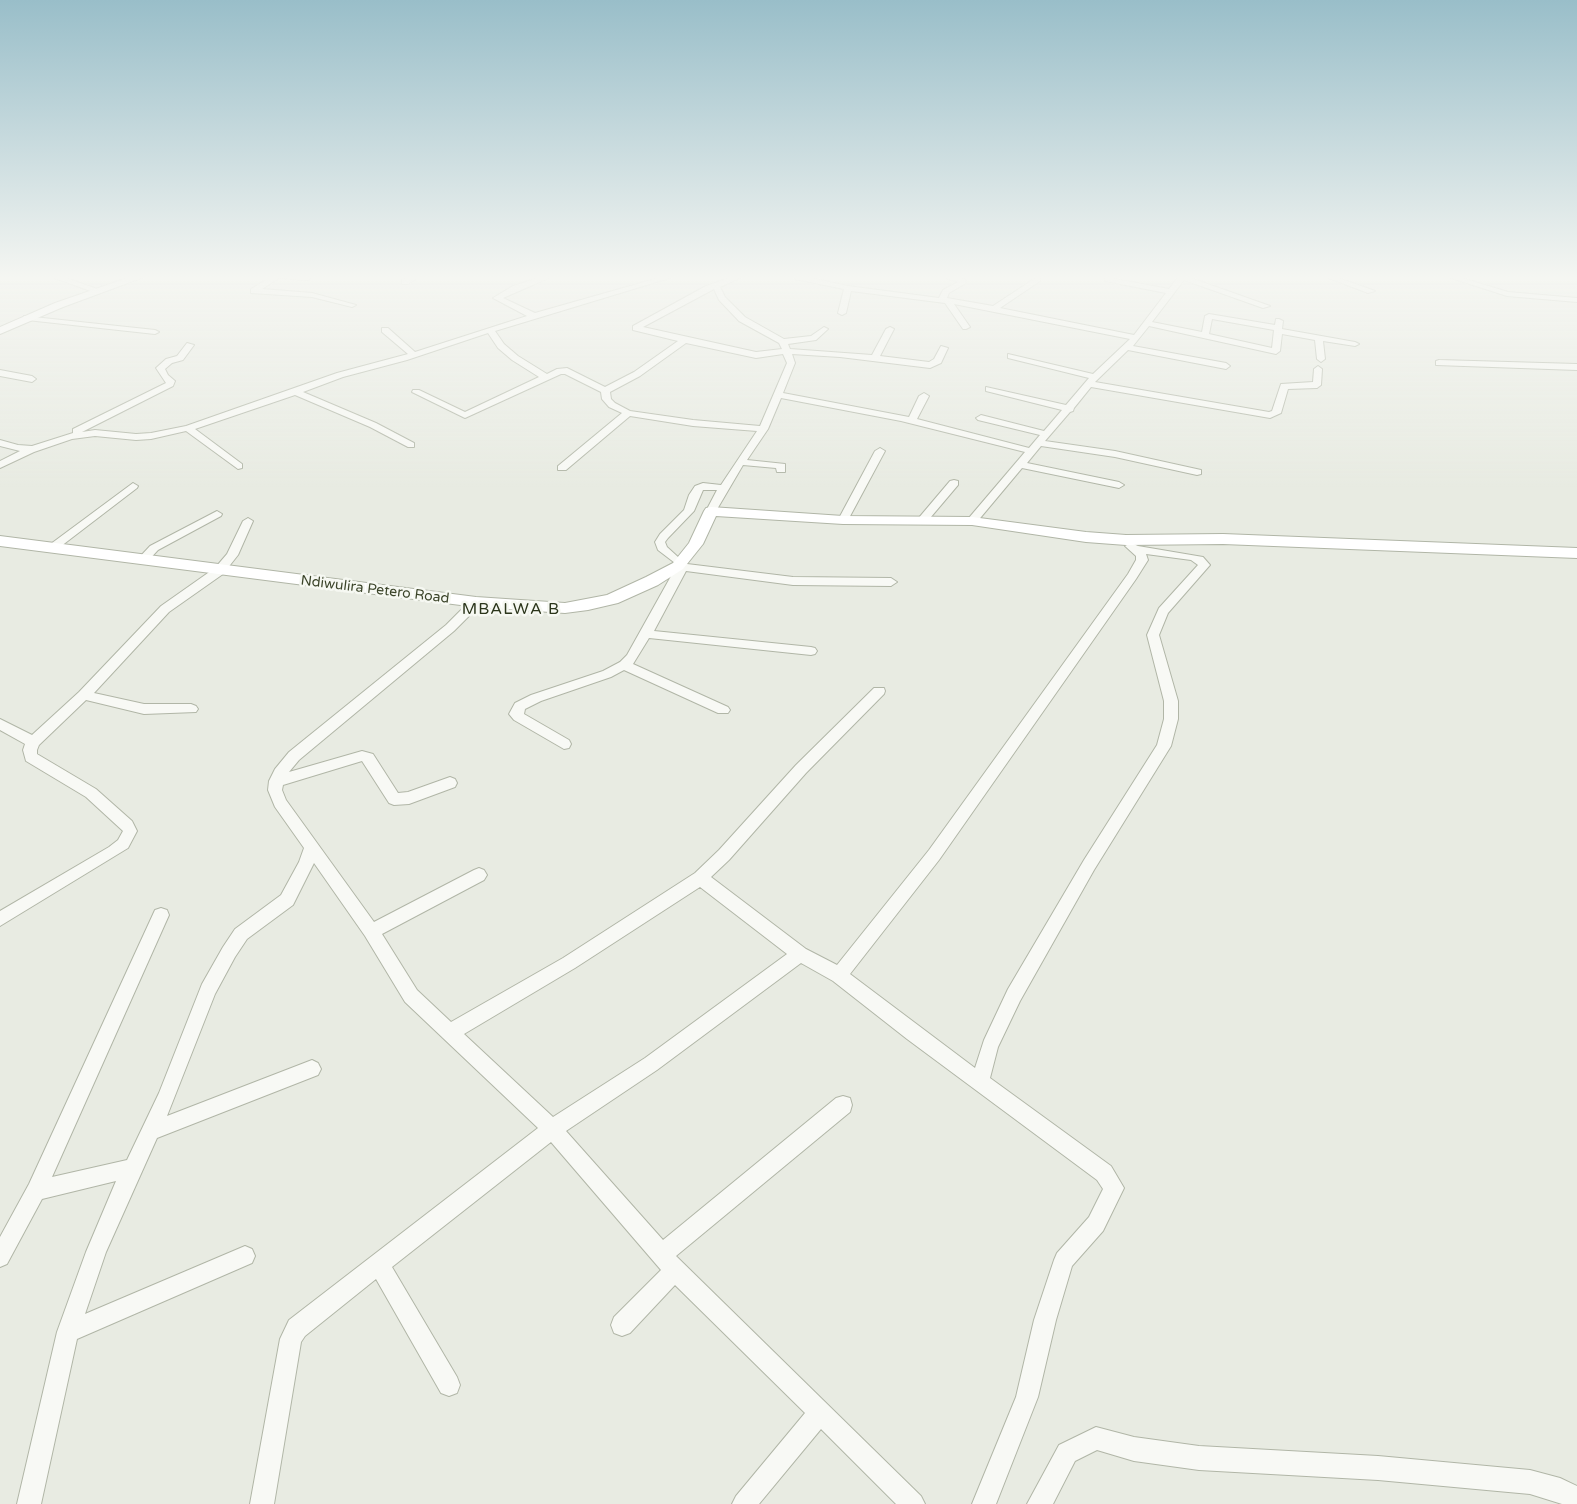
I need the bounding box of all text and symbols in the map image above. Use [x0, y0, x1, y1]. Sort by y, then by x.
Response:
street label: Ndiwulira Petero Road [300, 573, 450, 607]
district label: MBALWA B [461, 600, 561, 620]

